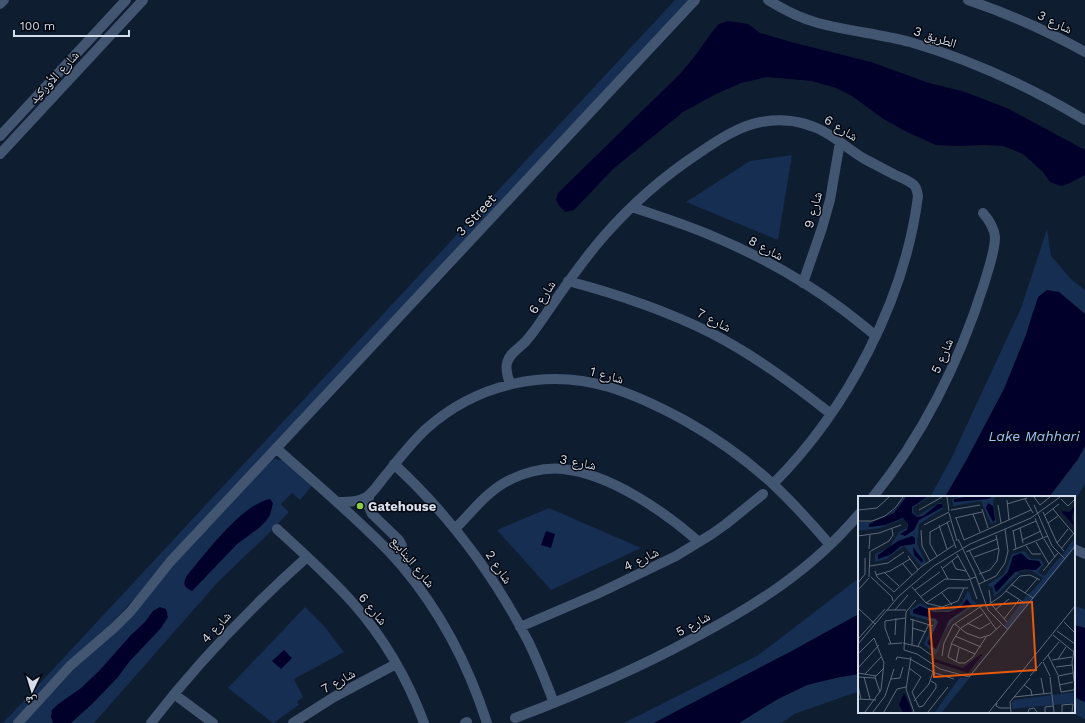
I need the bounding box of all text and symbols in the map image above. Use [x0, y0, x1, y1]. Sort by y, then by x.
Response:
street label: شارع 3 [1034, 7, 1075, 39]
scale bar [14, 12, 129, 38]
text: 100 m [20, 19, 55, 33]
street label: 3 الطريق [911, 23, 958, 52]
street label: شارع الأوركيد [26, 48, 84, 108]
street label: شارع 6 [820, 112, 861, 146]
street label: شارع 9 [801, 190, 827, 230]
street label: 3 Street [453, 191, 499, 239]
street label: شارع 8 [745, 233, 786, 265]
street label: شارع 6 [525, 277, 560, 318]
street label: شارع 7 [693, 305, 734, 337]
street label: شارع 5 [928, 336, 958, 377]
street label: شارع 1 [588, 363, 625, 389]
water label: Lake Mahhari [988, 428, 1080, 444]
street label: شارع 3 [558, 451, 597, 475]
inset map [858, 496, 1075, 713]
place label: Gatehouse [368, 499, 437, 514]
marker: Gatehouse [355, 501, 365, 511]
street label: شارع الينابيع [386, 533, 438, 592]
street label: شارع 4 [621, 544, 662, 576]
street label: شارع 2 [481, 548, 515, 588]
street label: شارع 6 [354, 590, 390, 629]
street label: شارع 4 [198, 608, 236, 647]
street label: شارع 5 [673, 609, 714, 641]
street label: شارع 7 [318, 666, 359, 698]
north arrow [12, 671, 52, 711]
text: ش [25, 693, 38, 707]

